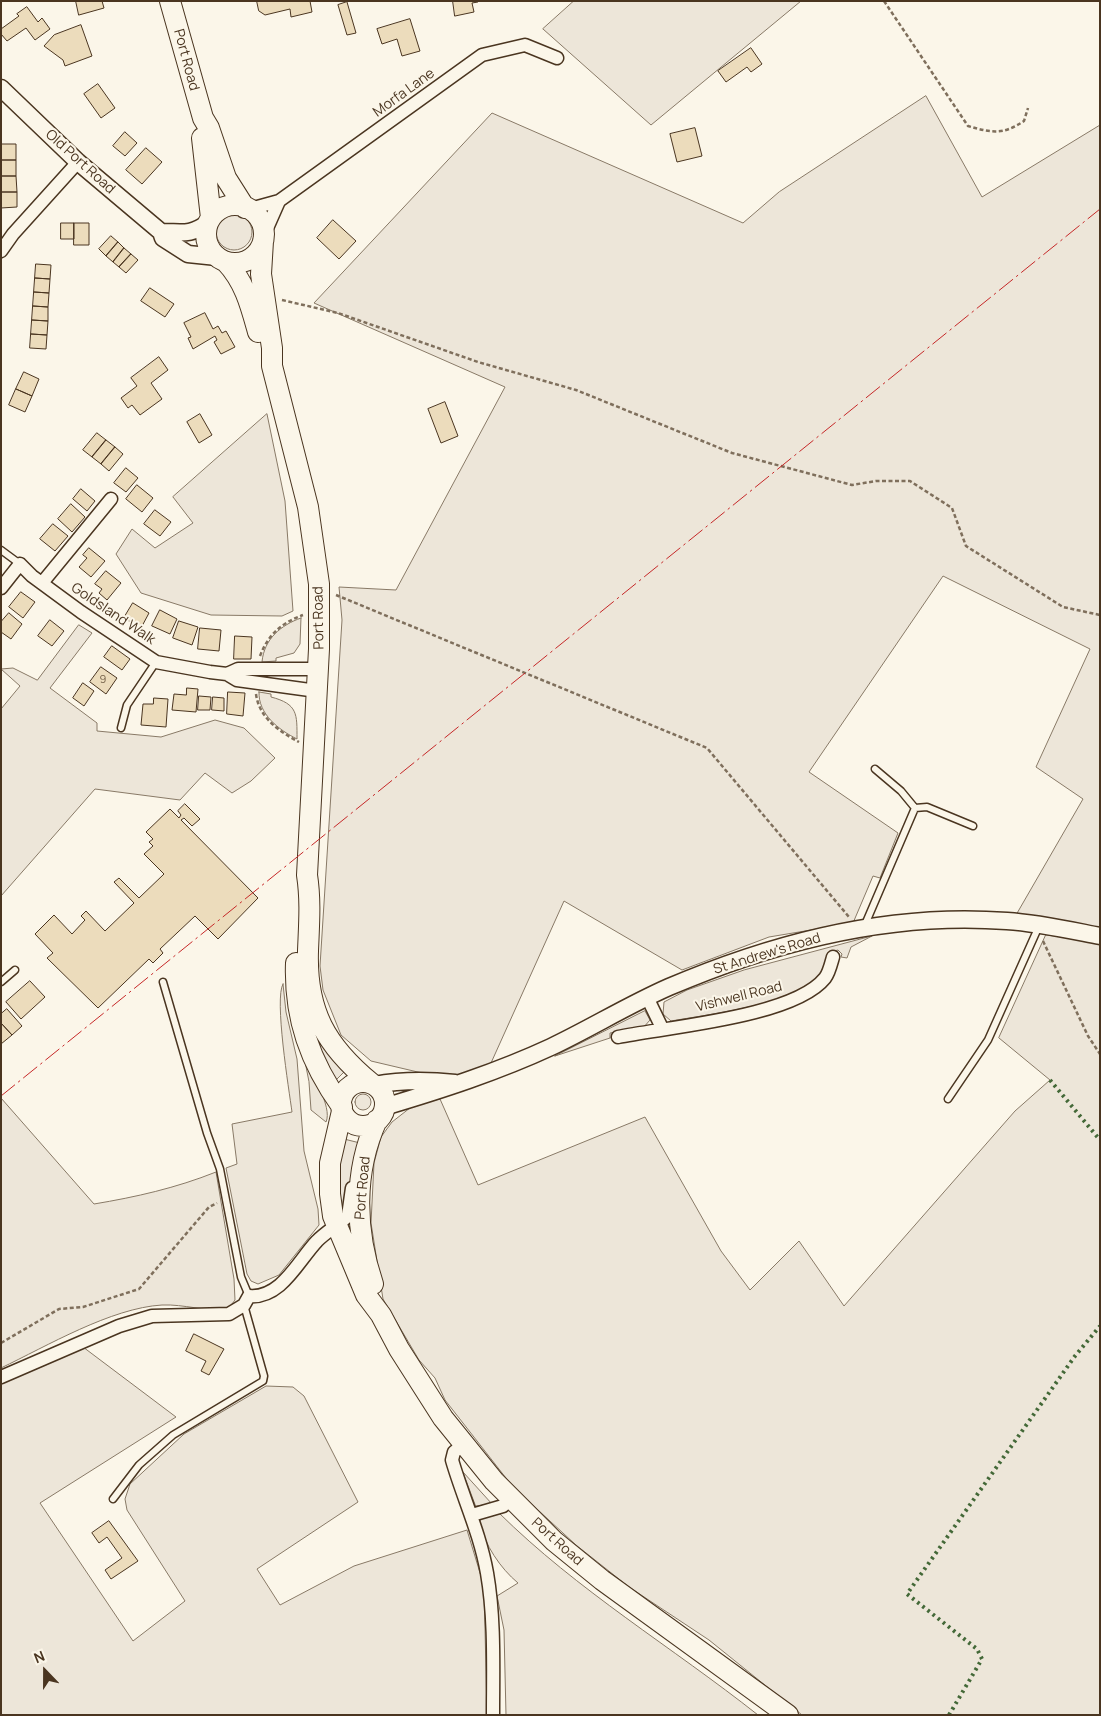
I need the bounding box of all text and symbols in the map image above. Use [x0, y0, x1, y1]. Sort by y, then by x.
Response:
street label: Port Road [170, 27, 202, 93]
street label: Morfa Lane [370, 65, 438, 121]
street label: Old Port Road [42, 126, 118, 198]
street label: Goldsland Walk [68, 580, 158, 648]
street label: Port Road [310, 586, 328, 650]
house number: 9 [100, 673, 106, 687]
street label: St Andrew's Road [711, 930, 823, 978]
street label: Vishwell Road [694, 978, 784, 1016]
street label: Port Road [352, 1156, 374, 1220]
street label: Port Road [528, 1515, 586, 1569]
north arrow [20, 1646, 70, 1696]
text: N [31, 1646, 47, 1667]

